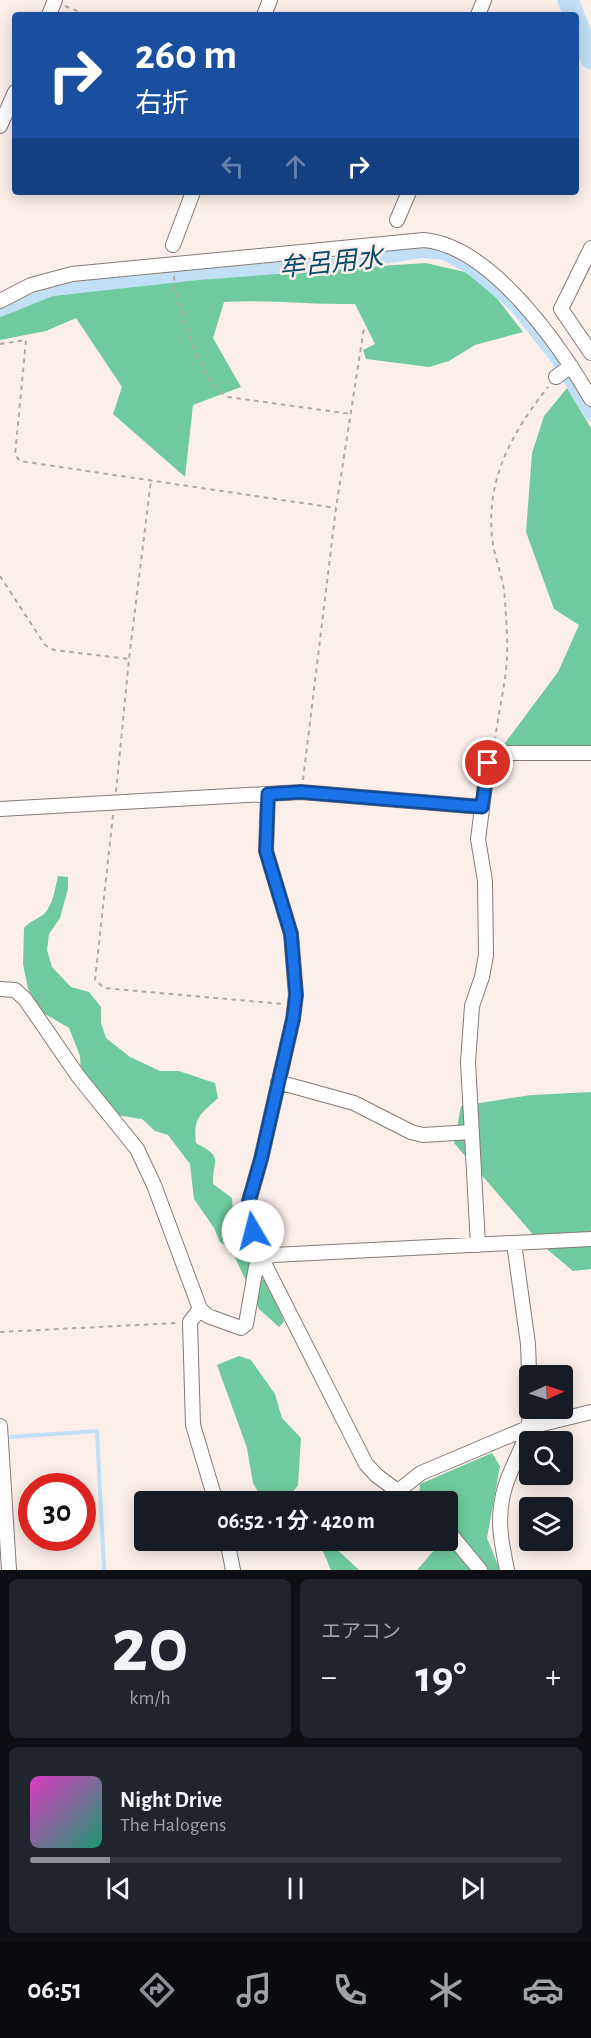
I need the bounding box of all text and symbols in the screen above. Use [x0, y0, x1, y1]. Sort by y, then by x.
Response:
text: 260 m [135, 34, 237, 76]
icon: right [36, 36, 114, 114]
text: 右折 [135, 90, 189, 117]
icon: left [216, 150, 249, 183]
icon: ahead [279, 150, 312, 183]
icon: right [342, 150, 375, 183]
water label: 牟呂用水 [278, 243, 387, 281]
pin [462, 737, 513, 788]
icon: arrive [471, 746, 504, 779]
position arrow [221, 1199, 285, 1263]
north arrow [519, 1365, 573, 1419]
map controls [519, 1365, 573, 1551]
button: search [519, 1431, 573, 1485]
speed limit sign: 30 [18, 1473, 96, 1551]
button: layers [519, 1497, 573, 1551]
text: 06:52 · 1 分 · 420 m [217, 1510, 375, 1532]
text: 20 [111, 1608, 189, 1686]
text: エアコン [321, 1622, 401, 1642]
text: 19° [415, 1655, 467, 1700]
text: − [321, 1661, 337, 1694]
text: + [545, 1661, 561, 1694]
text: km/h [129, 1688, 171, 1708]
text: Night Drive [120, 1789, 222, 1811]
text: The Halogens [120, 1815, 226, 1835]
icon: previous [102, 1872, 135, 1905]
icon: pause [279, 1872, 312, 1905]
icon: next [456, 1872, 489, 1905]
icon: directions [136, 1969, 178, 2011]
icon: music [233, 1969, 275, 2011]
icon: phone [329, 1969, 371, 2011]
icon: climate [425, 1969, 467, 2011]
icon: car [522, 1969, 564, 2011]
text: 06:51 [27, 1976, 82, 2003]

